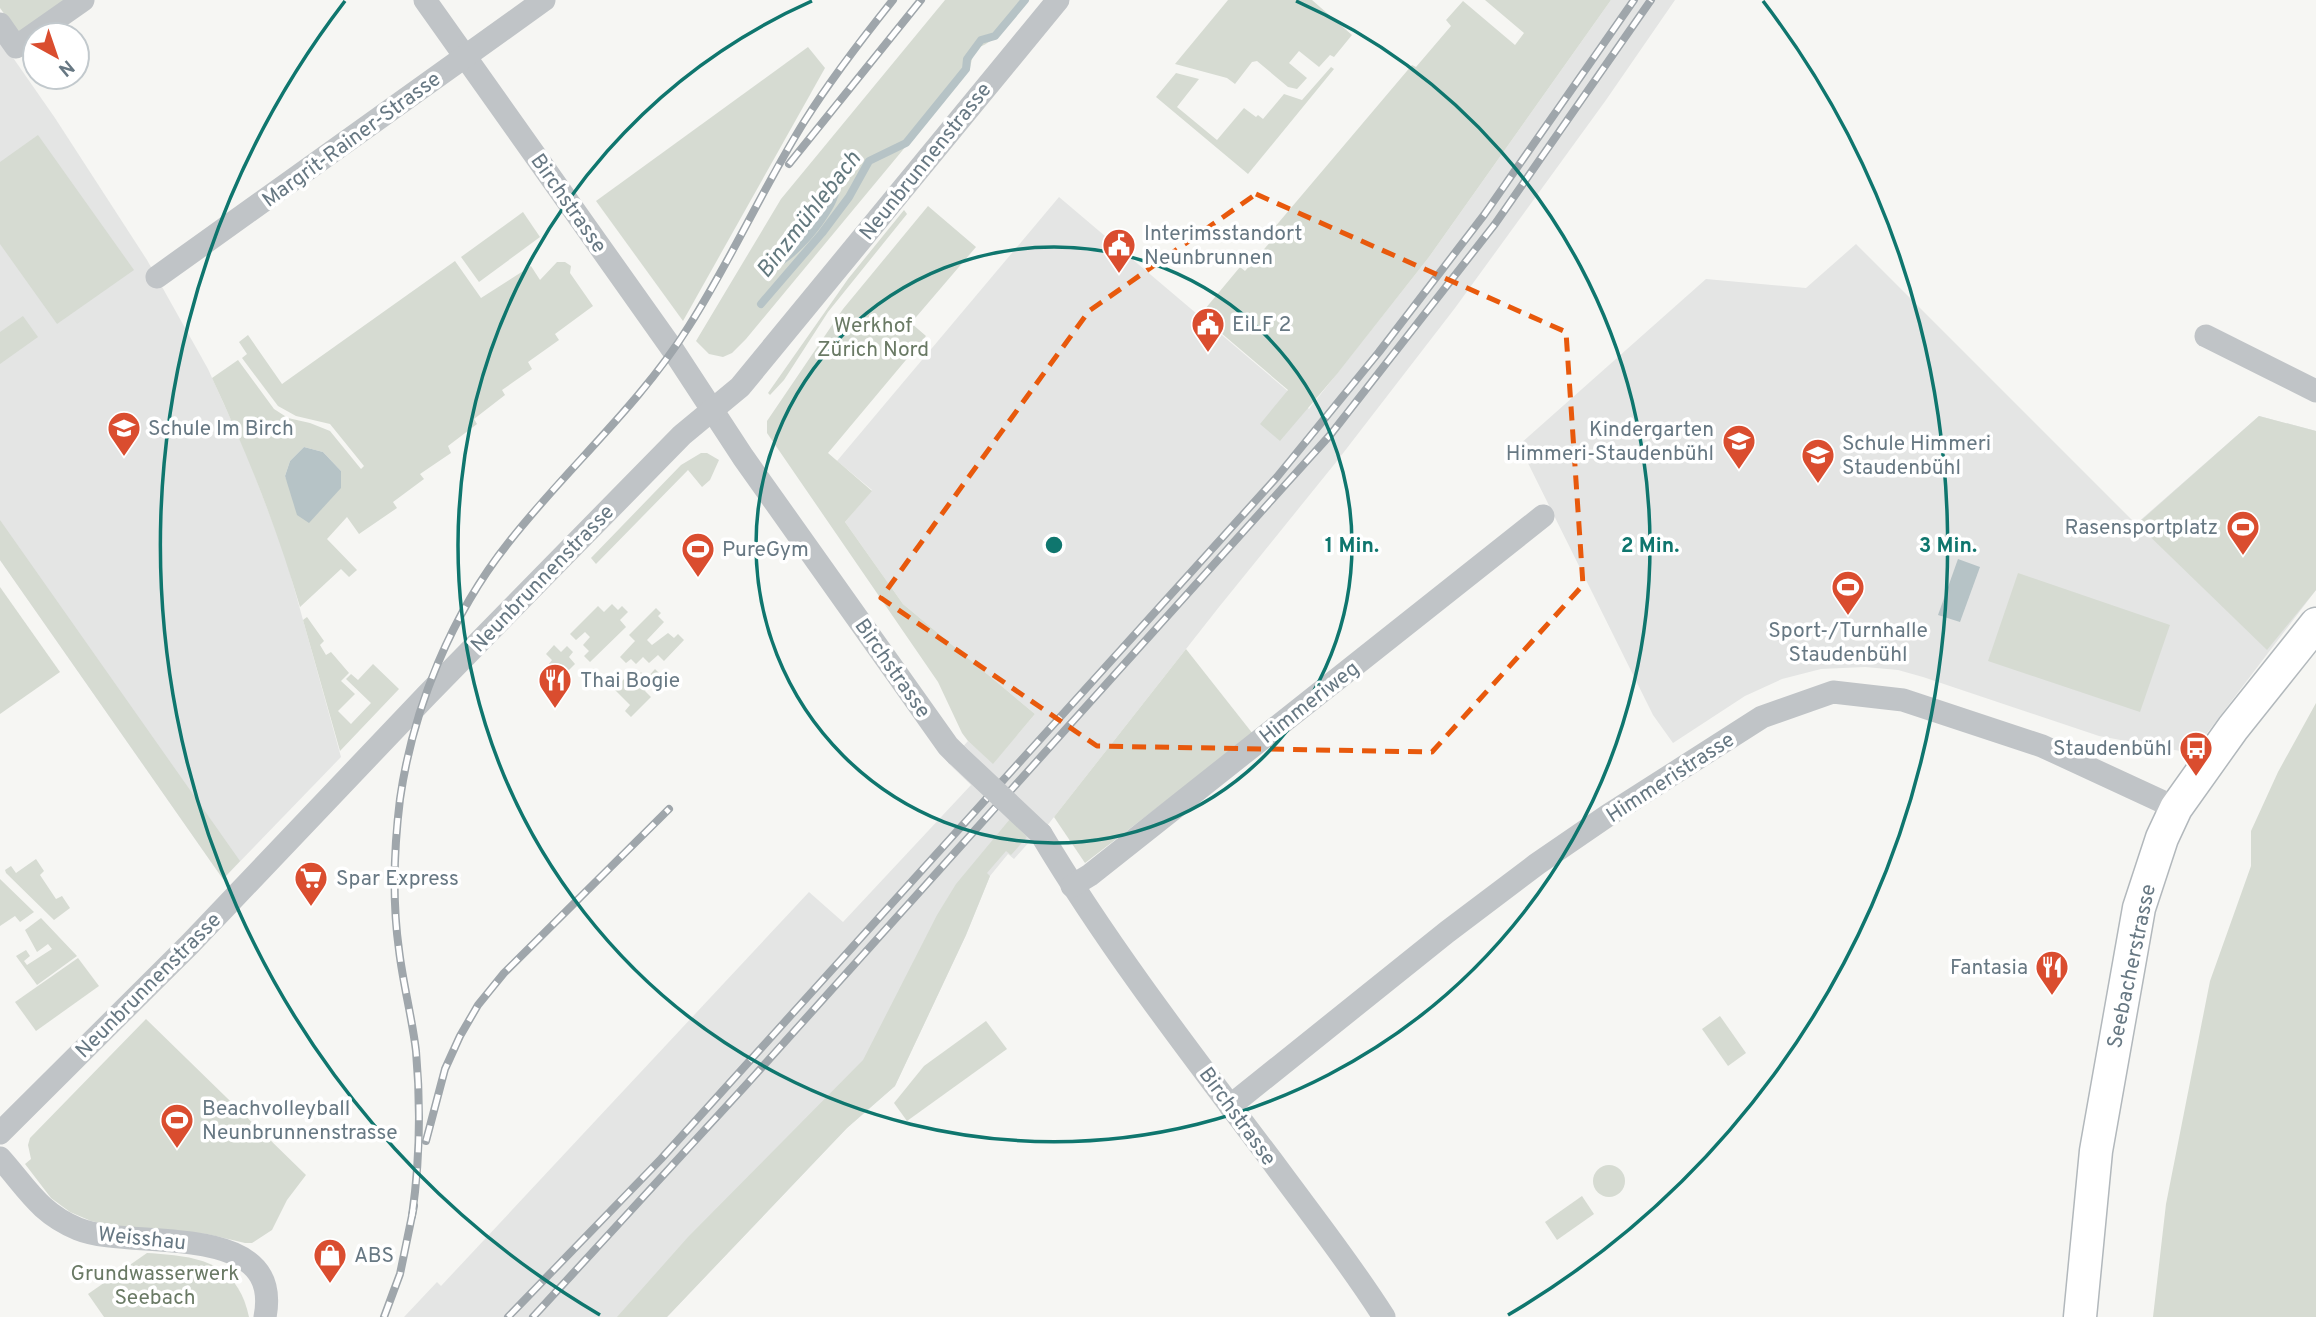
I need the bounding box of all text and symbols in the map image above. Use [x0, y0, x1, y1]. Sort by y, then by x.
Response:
north arrow [21, 21, 91, 91]
text: N [53, 54, 79, 81]
street label: Margrit-Rainer-Strasse [257, 66, 447, 214]
street label: Neunbrunnenstrasse [854, 77, 998, 246]
water label: Binzmühlebach [751, 146, 869, 285]
street label: Birchstrasse [524, 149, 612, 259]
place label: Interimsstandort Neunbrunnen [1144, 221, 1302, 272]
public building icon: Interimsstandort Neunbrunnen [1100, 226, 1138, 275]
public building icon: EiLF 2 [1189, 305, 1227, 354]
place label: EiLF 2 [1232, 312, 1291, 339]
park label: Werkhof Zürich Nord [817, 313, 929, 364]
school or university icon: Schule Im Birch [105, 409, 143, 458]
place label: Schule Im Birch [148, 416, 294, 443]
place label: Kindergarten Himmeri-Staudenbühl [1506, 417, 1714, 468]
school or university icon: Kindergarten Himmeri-Staudenbühl [1720, 422, 1758, 471]
place label: Schule Himmeri Staudenbühl [1842, 431, 1991, 482]
school or university icon: Schule Himmeri Staudenbühl [1799, 436, 1837, 485]
street label: Neunbrunnenstrasse [465, 499, 621, 659]
sports icon: Rasensportplatz [2224, 508, 2262, 557]
place label: Rasensportplatz [2065, 515, 2218, 542]
sports icon: PureGym [679, 530, 717, 579]
centre of rings [1042, 533, 1066, 557]
text: 1 Min. [1325, 533, 1379, 560]
text: 2 Min. [1621, 533, 1679, 560]
text: 3 Min. [1919, 533, 1977, 560]
place label: PureGym [722, 537, 809, 564]
sports icon: Sport-/Turnhalle Staudenbühl [1829, 568, 1867, 617]
street label: Birchstrasse [848, 614, 936, 724]
place label: Sport-/Turnhalle Staudenbühl [1768, 618, 1928, 669]
street label: Himmeriweg [1255, 656, 1365, 751]
restaurant icon: Thai Bogie [536, 661, 574, 710]
place label: Thai Bogie [580, 668, 680, 695]
street label: Himmeristrasse [1602, 727, 1740, 830]
bus stop icon: Staudenbühl [2177, 729, 2215, 778]
place label: Staudenbühl [2053, 736, 2172, 763]
supermarket icon: Spar Express [292, 859, 330, 908]
place label: Spar Express [336, 866, 459, 893]
street label: Seebacherstrasse [2102, 882, 2163, 1051]
street label: Neunbrunnenstrasse [70, 907, 228, 1065]
restaurant icon: Fantasia [2033, 948, 2071, 997]
place label: Fantasia [1950, 955, 2028, 982]
street label: Birchstrasse [1192, 1062, 1282, 1171]
place label: Beachvolleyball Neunbrunnenstrasse [202, 1096, 398, 1147]
sports icon: Beachvolleyball Neunbrunnenstrasse [158, 1101, 196, 1150]
street label: Weisshau [96, 1221, 187, 1258]
shop icon: ABS [311, 1236, 349, 1285]
place label: ABS [354, 1243, 394, 1270]
park label: Grundwasserwerk Seebach [71, 1261, 239, 1312]

